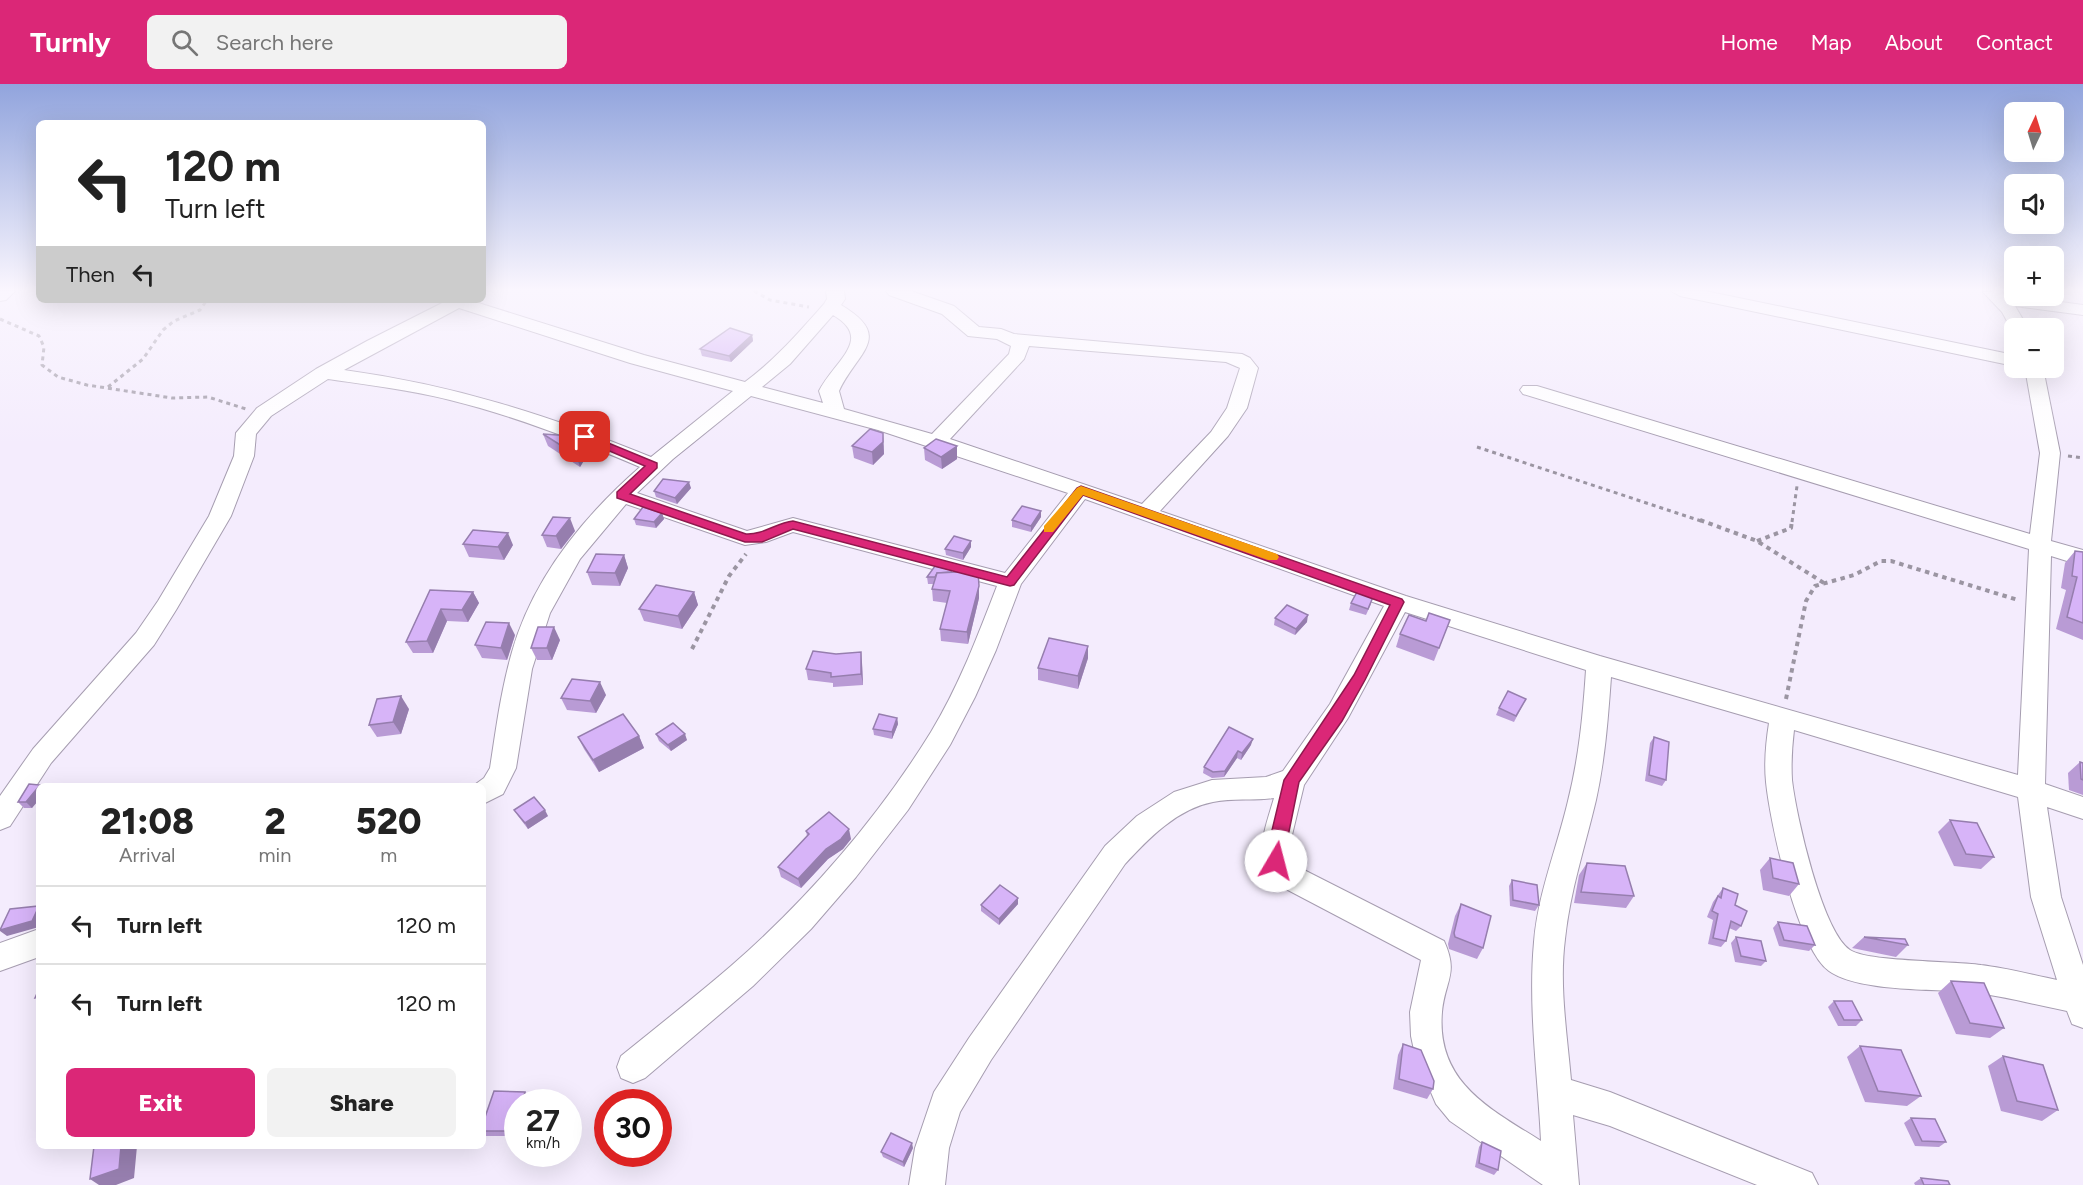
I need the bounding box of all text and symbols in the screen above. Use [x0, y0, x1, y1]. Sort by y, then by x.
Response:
search box [147, 15, 567, 69]
text: Turnly [30, 25, 111, 59]
icon: search [168, 26, 201, 59]
text: Search here [216, 29, 333, 56]
text: Home [1721, 30, 1778, 55]
text: Map [1811, 30, 1852, 55]
text: About [1885, 30, 1943, 55]
text: Contact [1976, 30, 2053, 55]
north arrow [2004, 102, 2064, 162]
map controls [2004, 102, 2064, 378]
text: 120 m [165, 141, 281, 192]
icon: left [66, 144, 144, 222]
button: sound [2004, 174, 2064, 234]
text: Turn left [165, 192, 265, 225]
button: + [2004, 246, 2064, 306]
icon: left [127, 258, 160, 291]
text: Then [66, 261, 115, 288]
button: − [2004, 318, 2064, 378]
pin [559, 411, 610, 462]
icon: arrive [568, 420, 601, 453]
text: 21:08 [100, 800, 194, 843]
text: 2 [264, 800, 286, 843]
text: 520 [356, 800, 422, 843]
position arrow [1244, 829, 1308, 893]
text: Arrival [119, 843, 176, 867]
text: min [259, 843, 291, 867]
text: m [380, 843, 397, 867]
icon: left [66, 909, 99, 942]
text: Turn left [117, 912, 203, 939]
text: 120 m [396, 912, 456, 939]
icon: left [66, 987, 99, 1020]
text: Turn left [117, 990, 203, 1017]
text: 120 m [396, 990, 456, 1017]
button: Exit [66, 1068, 255, 1137]
button: Share [267, 1068, 456, 1137]
speed limit sign: 30 [594, 1089, 672, 1167]
text: 27 [526, 1102, 560, 1139]
text: km/h [526, 1134, 560, 1152]

